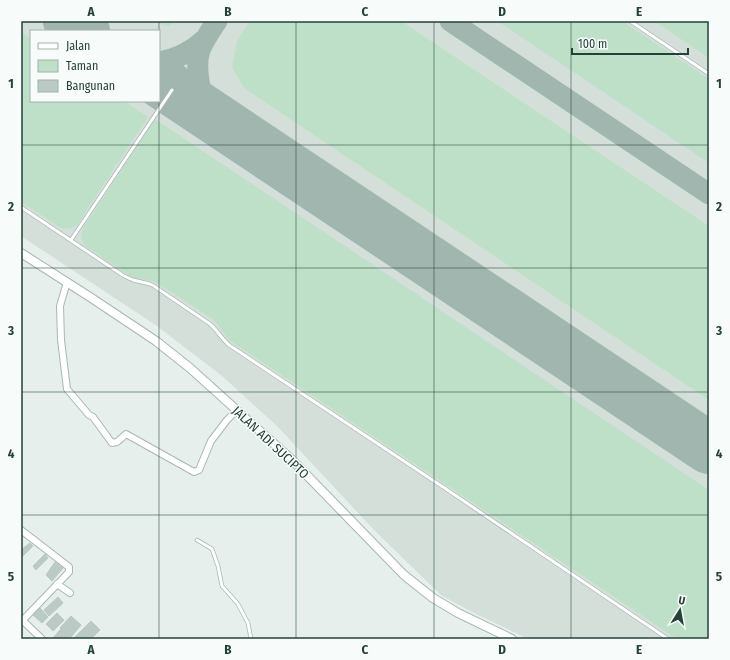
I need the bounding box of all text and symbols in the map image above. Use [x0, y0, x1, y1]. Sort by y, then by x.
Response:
text: A [86, 4, 95, 19]
text: B [224, 4, 232, 19]
text: C [362, 4, 369, 19]
text: D [498, 4, 506, 19]
text: E [636, 4, 642, 19]
legend [30, 30, 160, 102]
scale bar [572, 30, 688, 56]
text: 100 m [578, 37, 607, 51]
text: Jalan [66, 39, 90, 53]
text: Taman [66, 59, 98, 73]
text: 1 [8, 76, 14, 91]
text: 1 [716, 76, 722, 91]
text: Bangunan [66, 79, 115, 93]
text: 2 [7, 199, 14, 214]
text: 2 [715, 199, 722, 214]
text: 3 [7, 323, 14, 338]
text: 3 [715, 323, 722, 338]
street label: JALAN ADI SUCIPTO [229, 403, 312, 482]
text: 4 [8, 446, 15, 461]
text: 4 [716, 446, 723, 461]
text: 5 [8, 569, 14, 584]
text: 5 [716, 569, 722, 584]
north arrow [660, 590, 700, 630]
text: U [677, 594, 686, 608]
text: A [86, 642, 95, 657]
text: B [224, 642, 232, 657]
text: C [362, 642, 369, 657]
text: D [498, 642, 506, 657]
text: E [636, 642, 642, 657]

